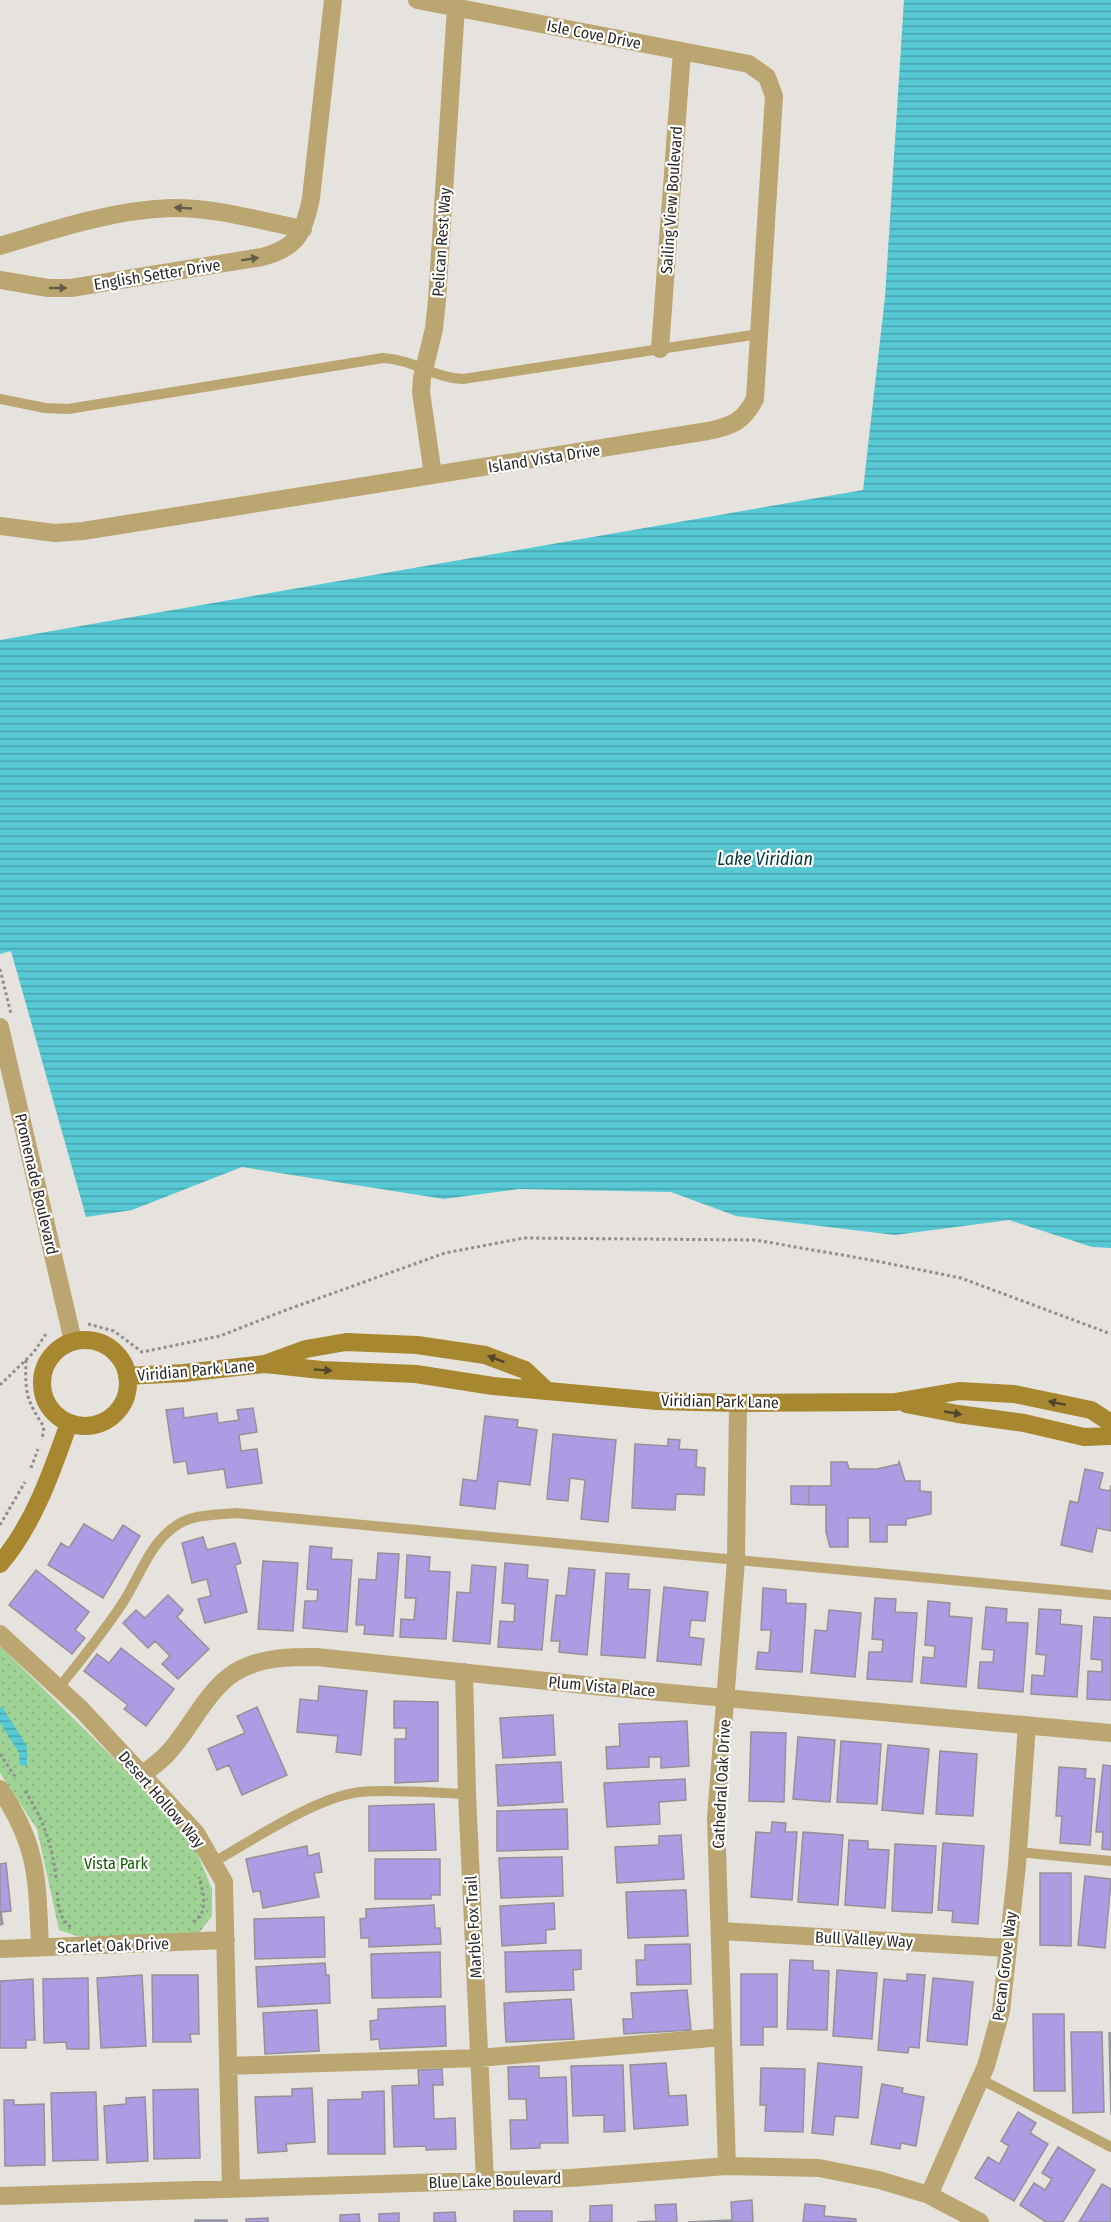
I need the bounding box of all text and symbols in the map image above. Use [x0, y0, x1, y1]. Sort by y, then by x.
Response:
street label: Isle Cove Drive [545, 16, 643, 53]
street label: Sailing View Boulevard [657, 126, 686, 275]
street label: Pelican Rest Way [428, 186, 455, 297]
one-way arrow [174, 204, 193, 213]
one-way arrow [241, 254, 260, 263]
street label: English Setter Drive [92, 255, 222, 294]
one-way arrow [48, 283, 67, 293]
street label: Island Vista Drive [487, 440, 602, 477]
water label: Lake Viridian [717, 848, 813, 870]
street label: Promenade Boulevard [11, 1112, 62, 1257]
one-way arrow [487, 1354, 505, 1364]
street label: Viridian Park Lane [137, 1356, 256, 1385]
one-way arrow [314, 1365, 333, 1375]
street label: Viridian Park Lane [661, 1391, 779, 1412]
one-way arrow [1047, 1398, 1066, 1407]
one-way arrow [943, 1409, 962, 1418]
street label: Plum Vista Place [548, 1672, 656, 1701]
street label: Cathedral Oak Drive [709, 1719, 734, 1849]
street label: Desert Hollow Way [114, 1747, 209, 1852]
park label: Vista Park [84, 1854, 149, 1873]
street label: Marble Fox Trail [461, 1875, 486, 1979]
street label: Pecan Grove Way [988, 1909, 1021, 2022]
street label: Bull Valley Way [815, 1927, 914, 1952]
street label: Scarlet Oak Drive [57, 1934, 169, 1957]
street label: Blue Lake Boulevard [428, 2169, 562, 2192]

